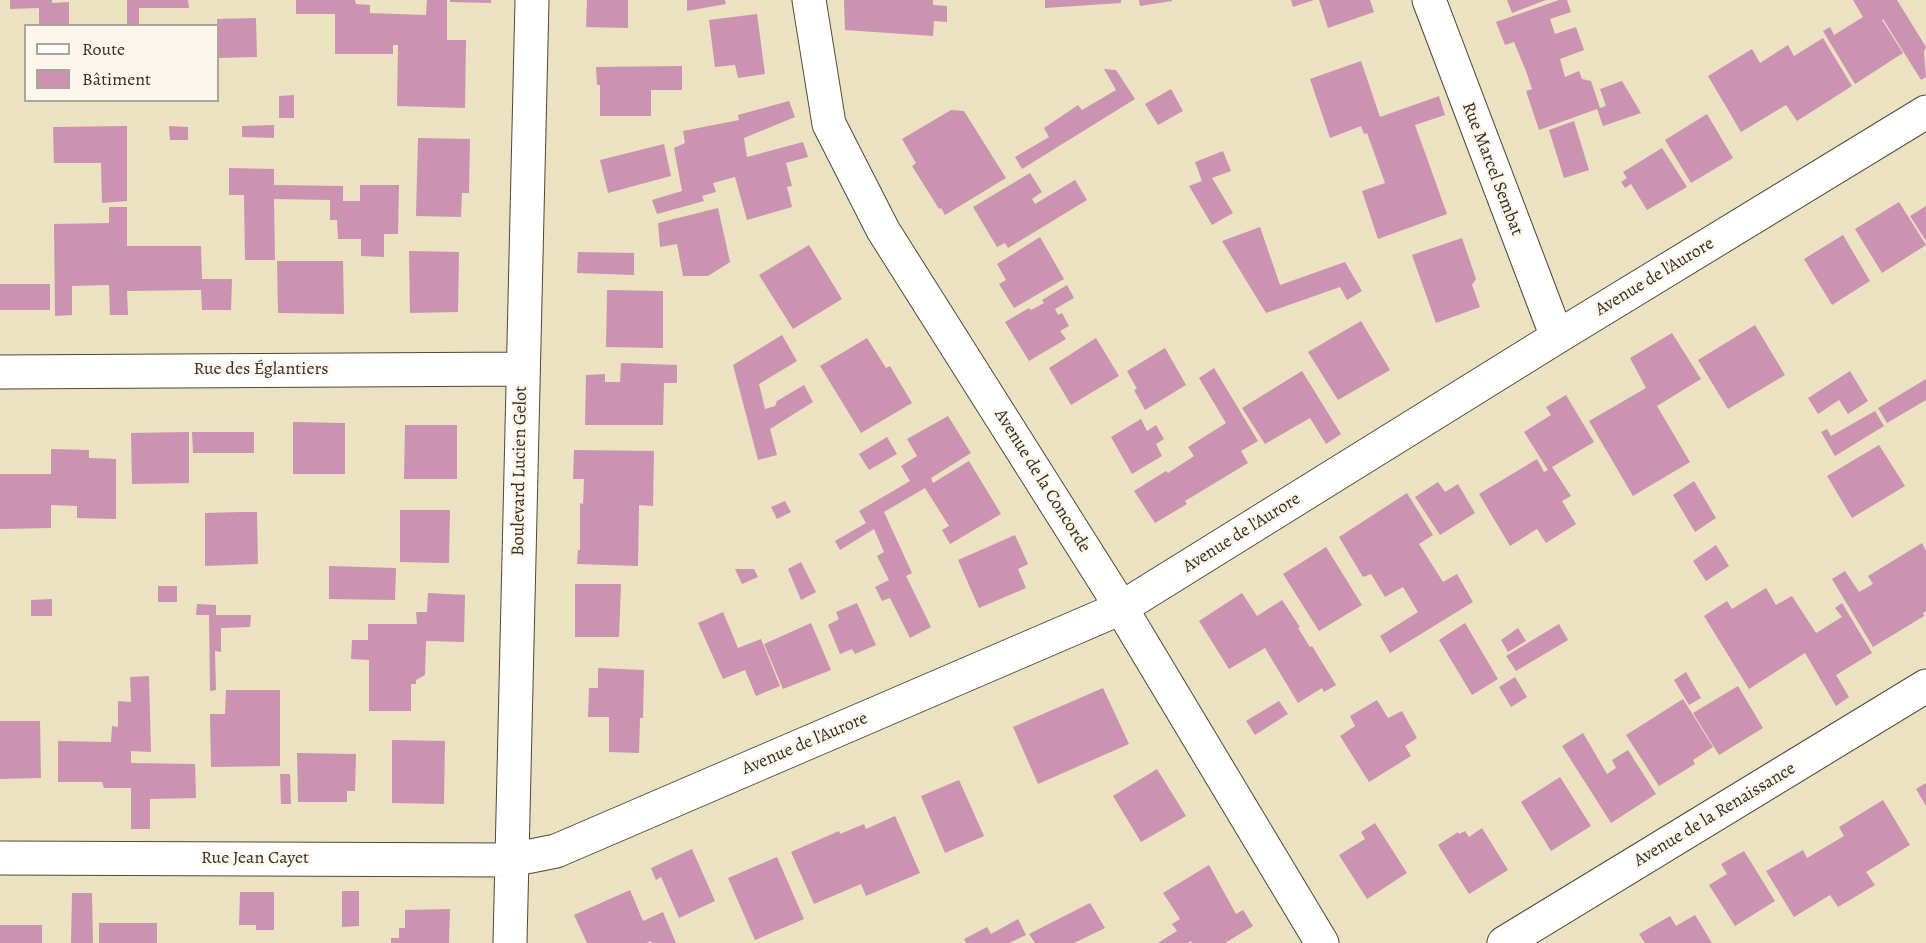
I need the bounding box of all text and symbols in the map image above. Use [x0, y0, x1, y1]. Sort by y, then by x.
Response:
legend [24, 24, 219, 102]
text: Route [82, 37, 125, 61]
text: Bâtiment [82, 67, 151, 91]
street label: Rue Marcel Sembat [1457, 99, 1527, 239]
street label: Avenue de l'Aurore [1592, 233, 1718, 321]
street label: Rue des Églantiers [193, 359, 329, 381]
street label: Boulevard Lucien Gelot [508, 386, 532, 556]
street label: Avenue de la Concorde [989, 405, 1095, 557]
street label: Avenue de l'Aurore [1179, 488, 1305, 578]
street label: Avenue de l'Aurore [739, 708, 871, 780]
street label: Avenue de la Renaissance [1630, 758, 1800, 872]
street label: Rue Jean Cayet [201, 848, 309, 870]

